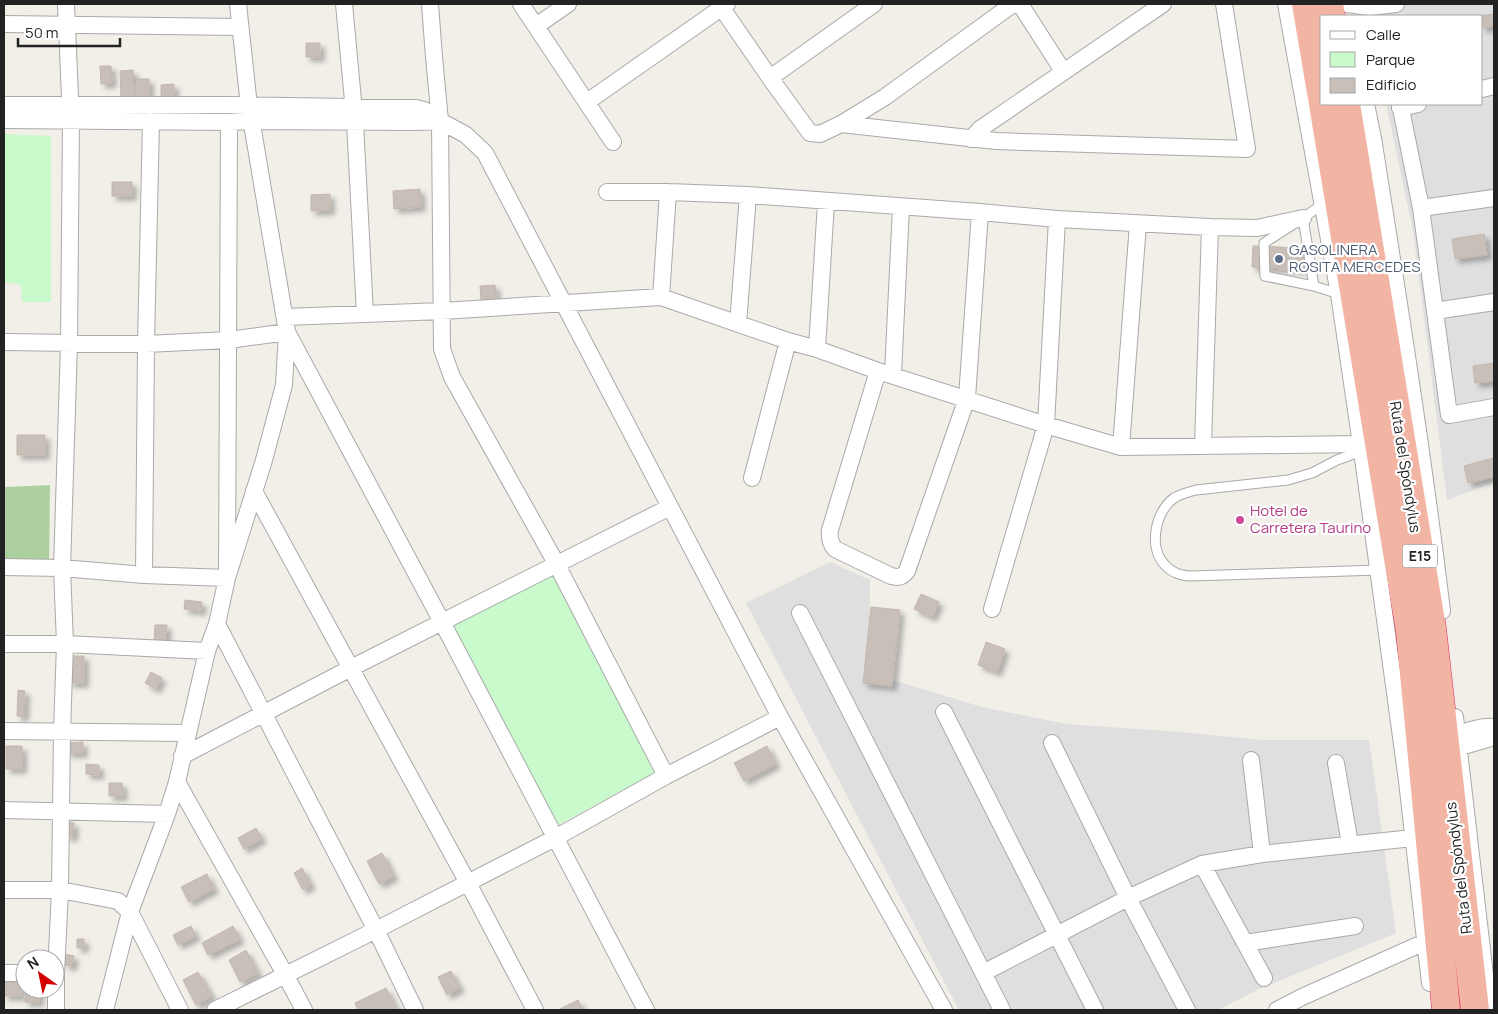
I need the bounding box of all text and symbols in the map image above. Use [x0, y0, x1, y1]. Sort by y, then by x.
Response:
scale bar [18, 15, 120, 47]
legend [1320, 15, 1483, 105]
text: 50 m [25, 22, 59, 43]
text: Calle [1366, 24, 1401, 45]
text: Parque [1366, 49, 1415, 70]
text: Edificio [1366, 74, 1417, 95]
place label: GASOLINERA ROSITA MERCEDES [1289, 239, 1420, 277]
marker: GASOLINERA ROSITA MERCEDES [1273, 253, 1285, 265]
street label: Ruta del Spóndylus [1385, 400, 1426, 534]
place label: Hotel de Carretera Taurino [1250, 500, 1371, 538]
marker: Hotel de Carretera Taurino [1234, 514, 1246, 526]
road number: E15 [1402, 544, 1438, 568]
street label: Ruta del Spóndylus [1440, 801, 1477, 935]
north arrow [15, 949, 65, 999]
text: N [23, 952, 42, 973]

